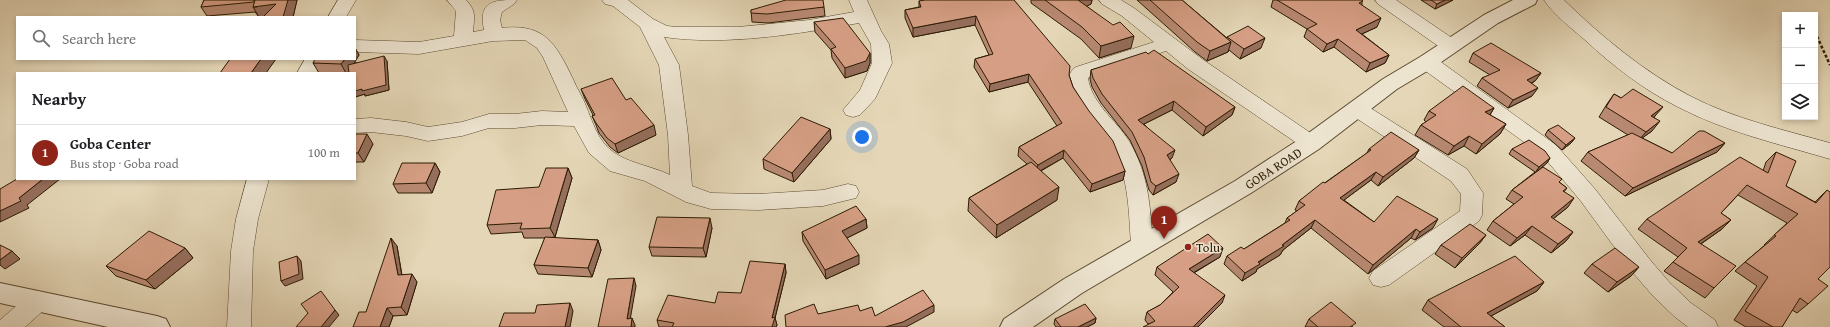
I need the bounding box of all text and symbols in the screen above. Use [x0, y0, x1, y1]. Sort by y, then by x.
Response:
map controls [1782, 12, 1818, 120]
button: + [1782, 12, 1818, 48]
search box [16, 16, 356, 60]
icon: search [30, 27, 52, 49]
text: Search here [62, 28, 136, 49]
button: − [1782, 48, 1818, 84]
button: layers [1782, 84, 1818, 120]
text: Nearby [32, 86, 86, 111]
your location [852, 127, 872, 147]
text: Goba Center [70, 133, 151, 154]
text: 1 [42, 143, 48, 162]
text: 100 m [308, 143, 340, 162]
street label: GOBA ROAD [1241, 143, 1306, 194]
text: Bus stop · Goba road [70, 154, 179, 173]
pin: 1 [1151, 206, 1177, 239]
place label: Tolu [1196, 238, 1220, 257]
marker: Tolu [1183, 242, 1193, 252]

